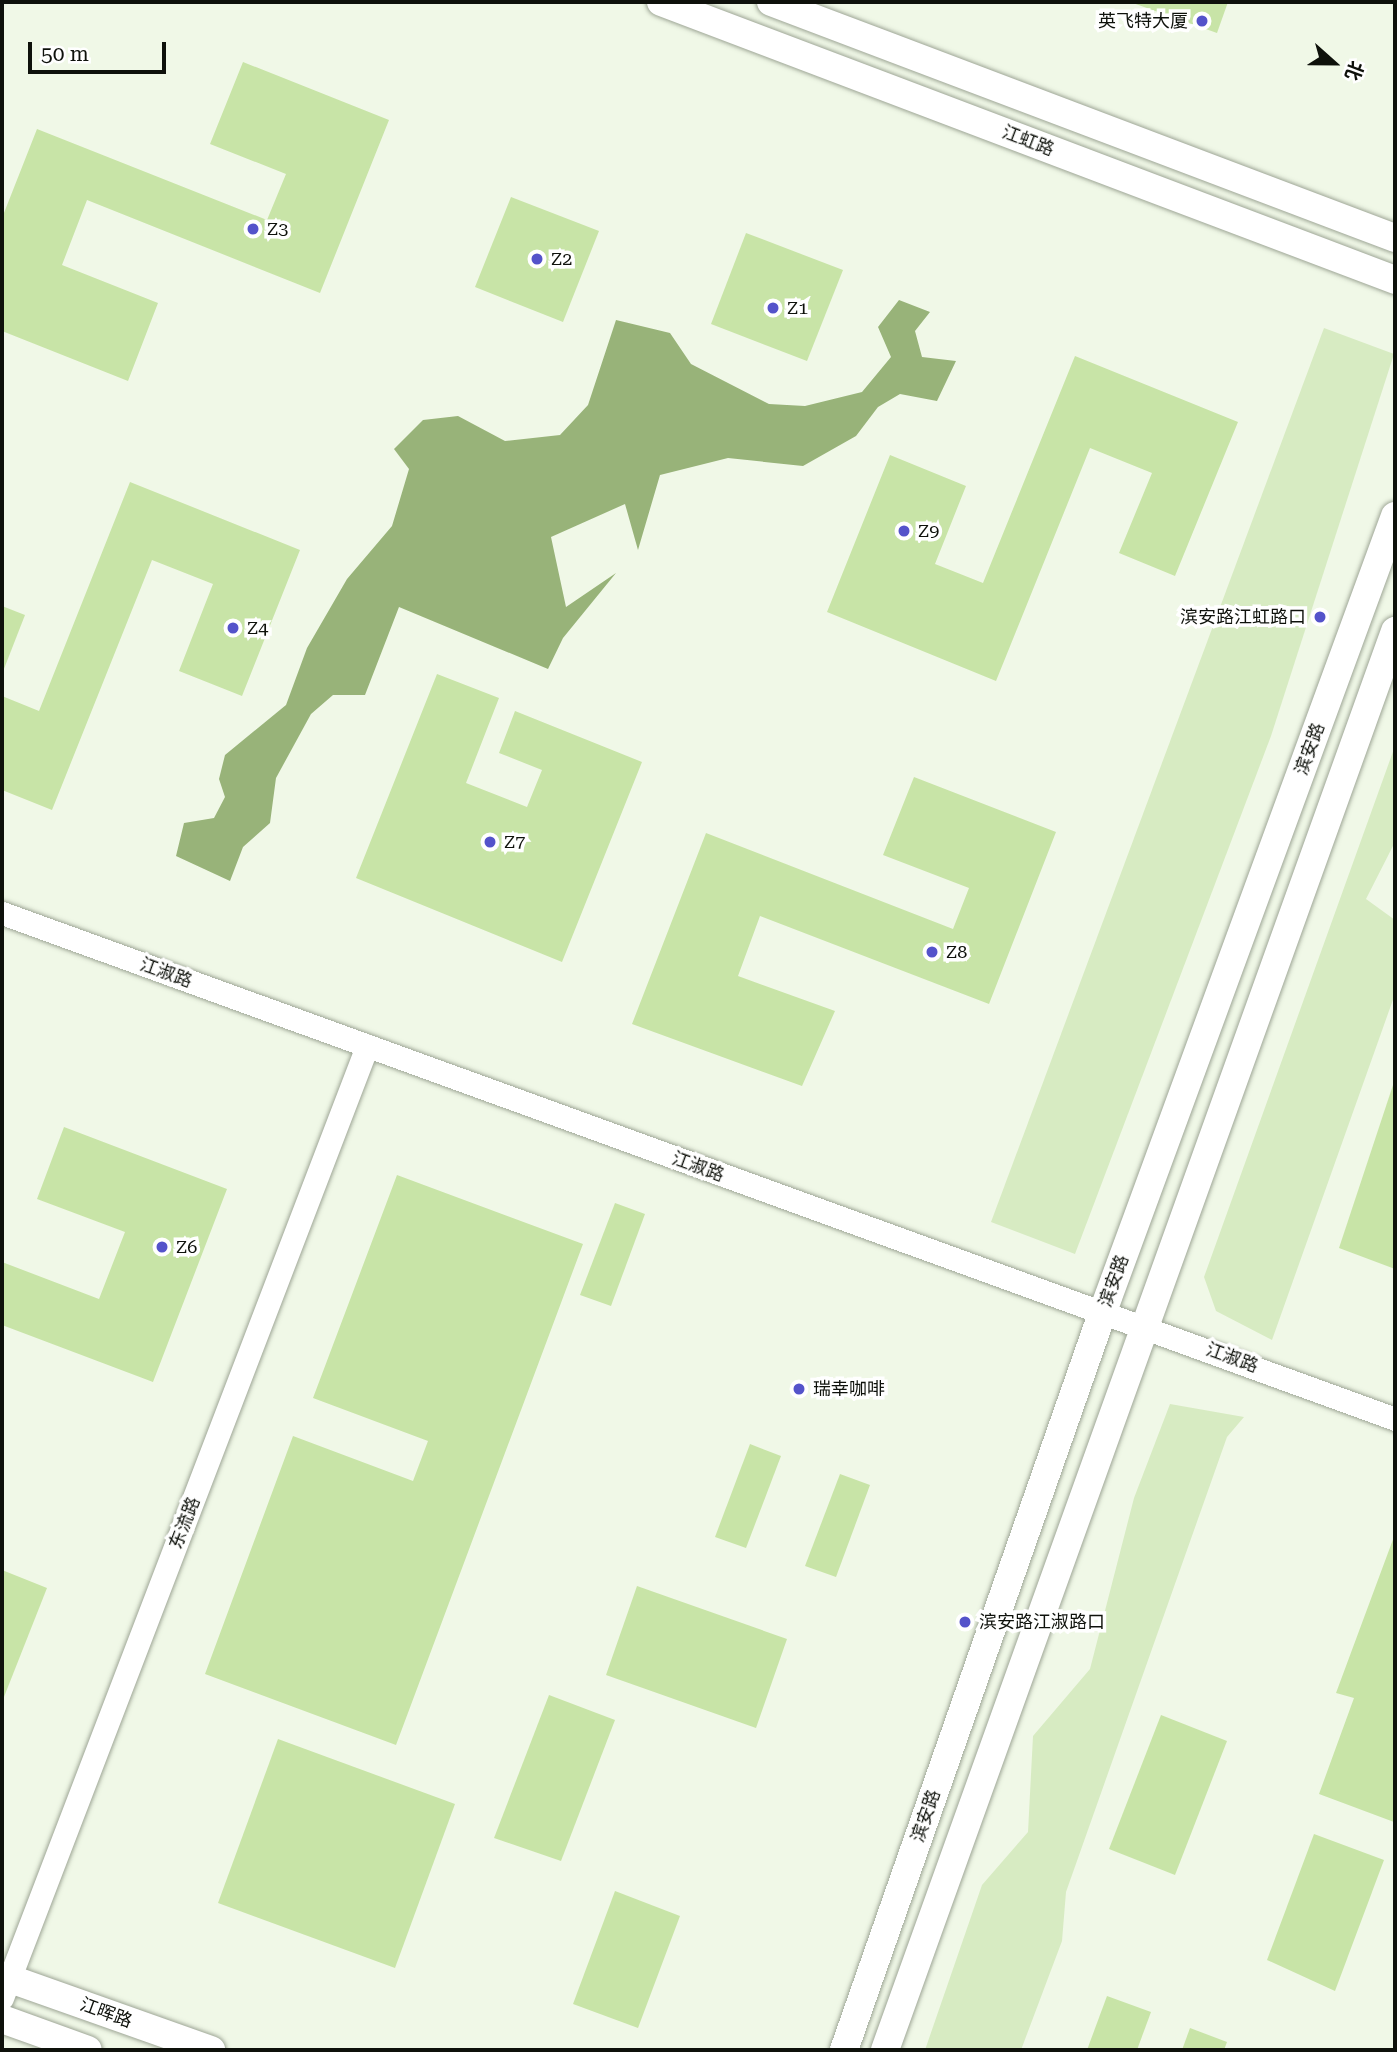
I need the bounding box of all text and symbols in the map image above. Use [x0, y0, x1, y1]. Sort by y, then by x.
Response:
place label: 英飞特大厦 [1098, 10, 1188, 32]
marker: 英飞特大厦 [1194, 13, 1210, 29]
scale bar [32, 28, 170, 72]
north arrow [1299, 28, 1369, 98]
text: 50 m [41, 42, 89, 66]
text: 北 [1340, 58, 1368, 84]
street label: 江虹路 [999, 121, 1057, 161]
place label: Z3 [267, 218, 288, 240]
marker: Z3 [245, 221, 261, 237]
place label: Z2 [551, 248, 572, 270]
marker: Z2 [529, 251, 545, 267]
place label: Z1 [787, 297, 808, 319]
marker: Z1 [765, 300, 781, 316]
place label: Z9 [918, 520, 939, 542]
marker: Z9 [896, 523, 912, 539]
place label: 滨安路江虹路口 [1180, 606, 1306, 628]
marker: 滨安路江虹路口 [1312, 609, 1328, 625]
place label: Z4 [247, 617, 268, 639]
marker: Z4 [225, 620, 241, 636]
street label: 滨安路 [1291, 720, 1329, 778]
place label: Z7 [504, 831, 525, 853]
marker: Z7 [482, 834, 498, 850]
place label: Z8 [946, 941, 967, 963]
marker: Z8 [924, 944, 940, 960]
street label: 江淑路 [137, 954, 195, 992]
street label: 江淑路 [669, 1148, 727, 1186]
place label: Z6 [176, 1236, 197, 1258]
marker: Z6 [154, 1239, 170, 1255]
street label: 滨安路 [1095, 1252, 1133, 1310]
street label: 江淑路 [1203, 1339, 1261, 1377]
place label: 瑞幸咖啡 [813, 1378, 885, 1400]
marker: 瑞幸咖啡 [791, 1381, 807, 1397]
street label: 东流路 [165, 1494, 205, 1552]
place label: 滨安路江淑路口 [979, 1611, 1105, 1633]
marker: 滨安路江淑路口 [957, 1614, 973, 1630]
street label: 滨安路 [907, 1787, 945, 1845]
street label: 江晖路 [77, 1994, 135, 2032]

